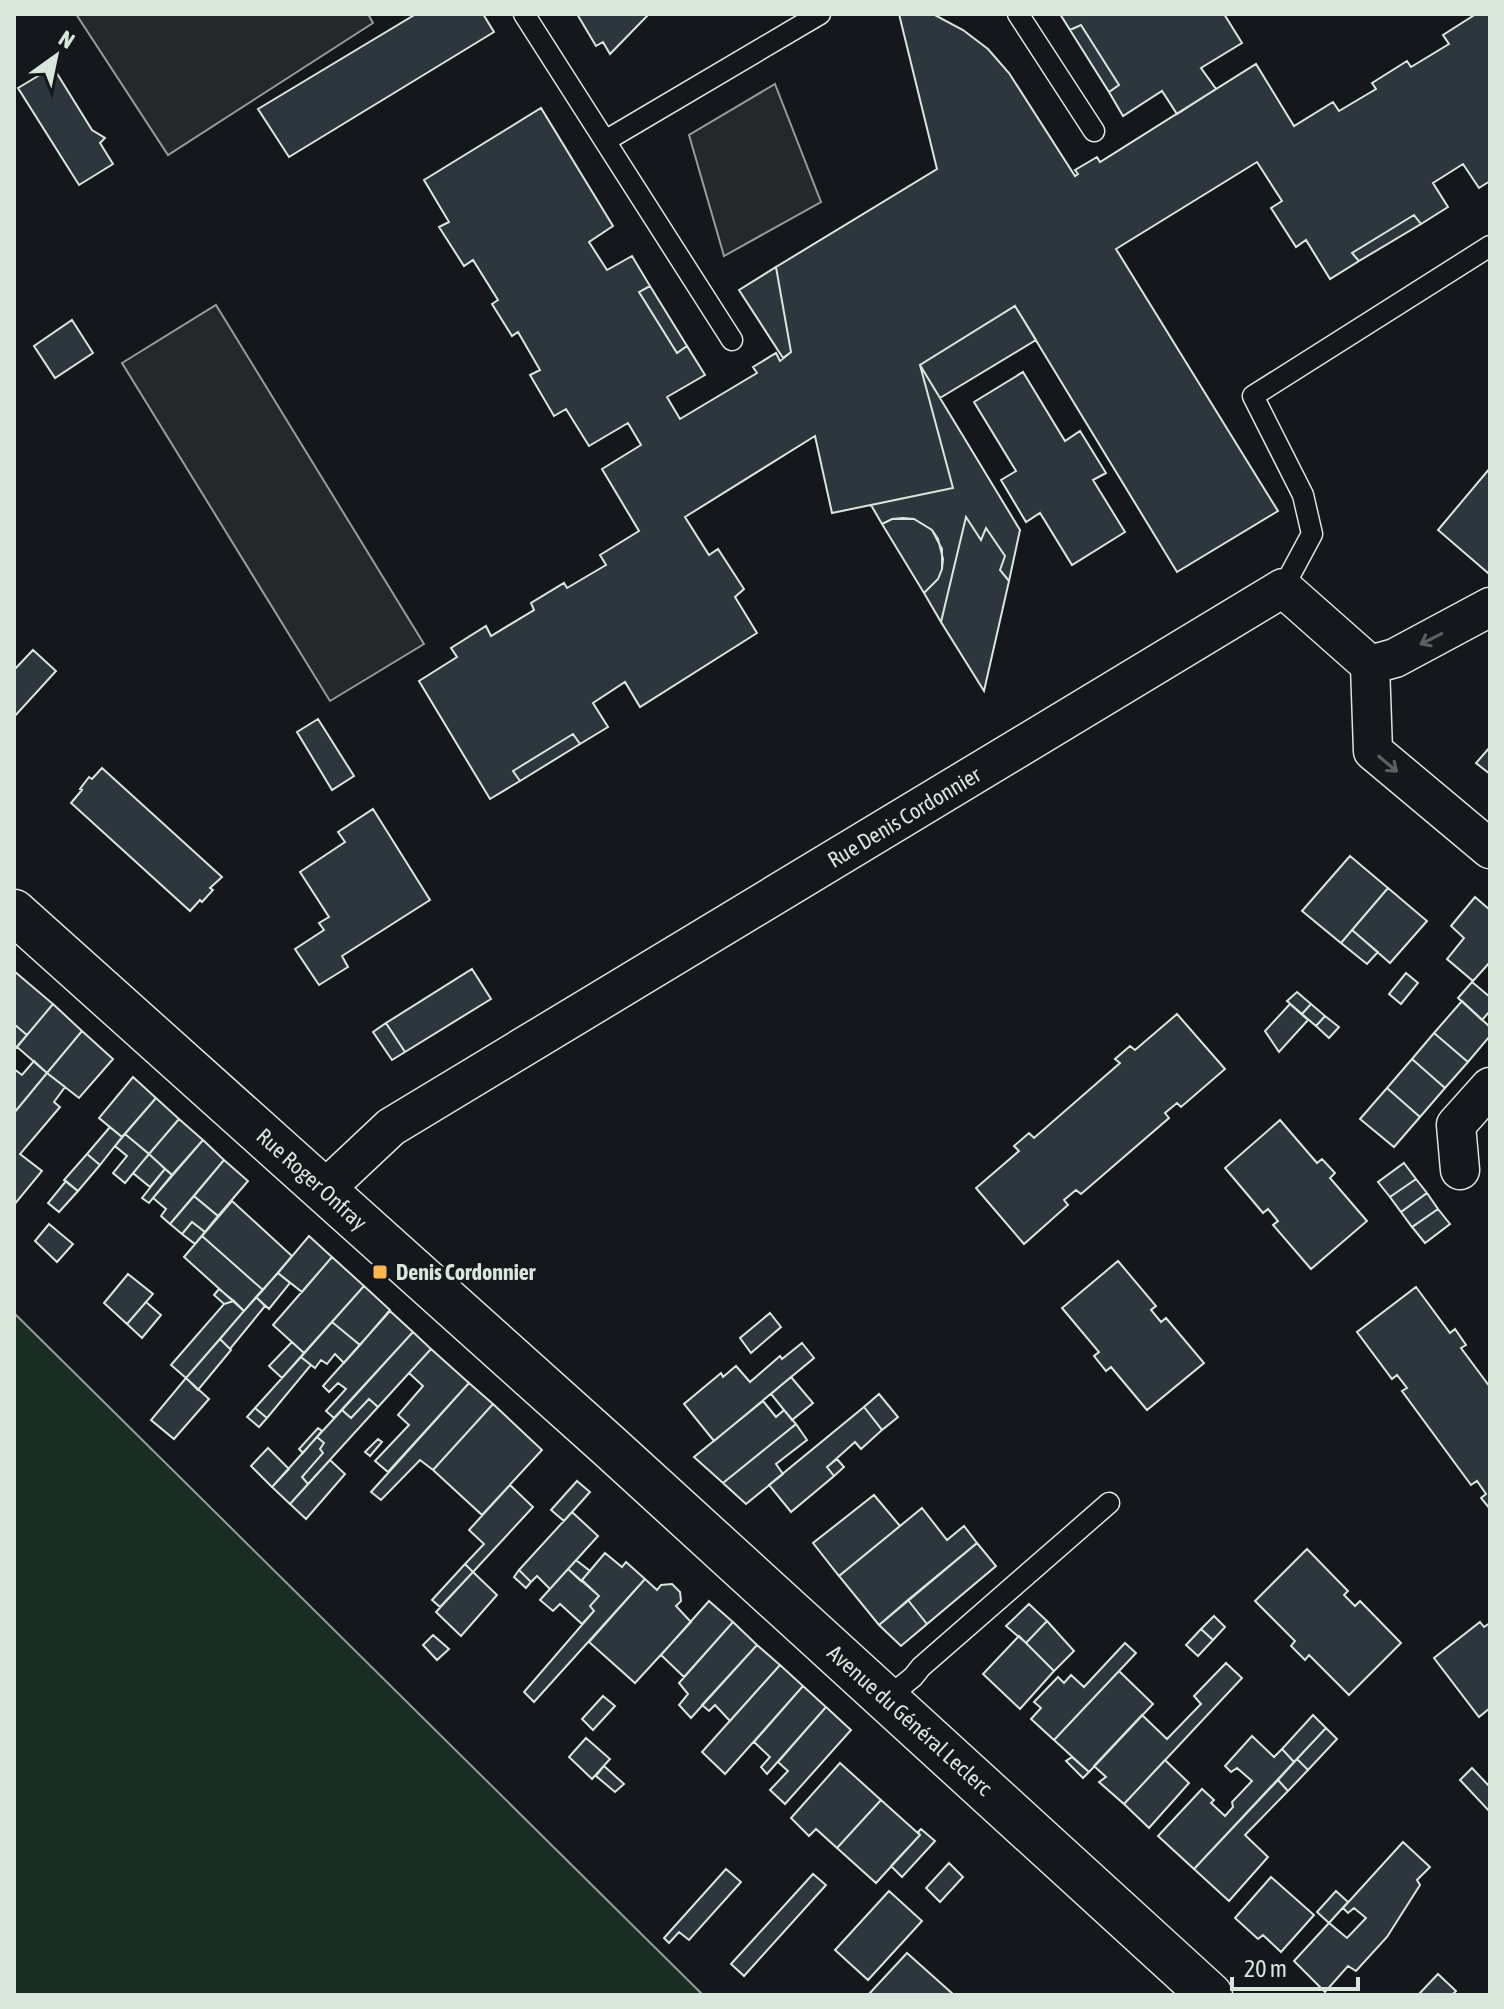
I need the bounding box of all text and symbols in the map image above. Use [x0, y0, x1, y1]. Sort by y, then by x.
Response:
north arrow [16, 16, 96, 96]
text: N [54, 25, 79, 54]
one-way arrow [1420, 632, 1444, 647]
one-way arrow [1378, 755, 1398, 773]
street label: Rue Denis Cordonnier [823, 761, 986, 873]
street label: Rue Roger Onfray [251, 1123, 373, 1235]
place label: Denis Cordonnier [396, 1259, 536, 1285]
marker: Denis Cordonnier [371, 1263, 389, 1281]
street label: Avenue du Général Leclerc [822, 1639, 998, 1801]
scale bar [1232, 1941, 1358, 1991]
text: 20 m [1244, 1955, 1287, 1982]

